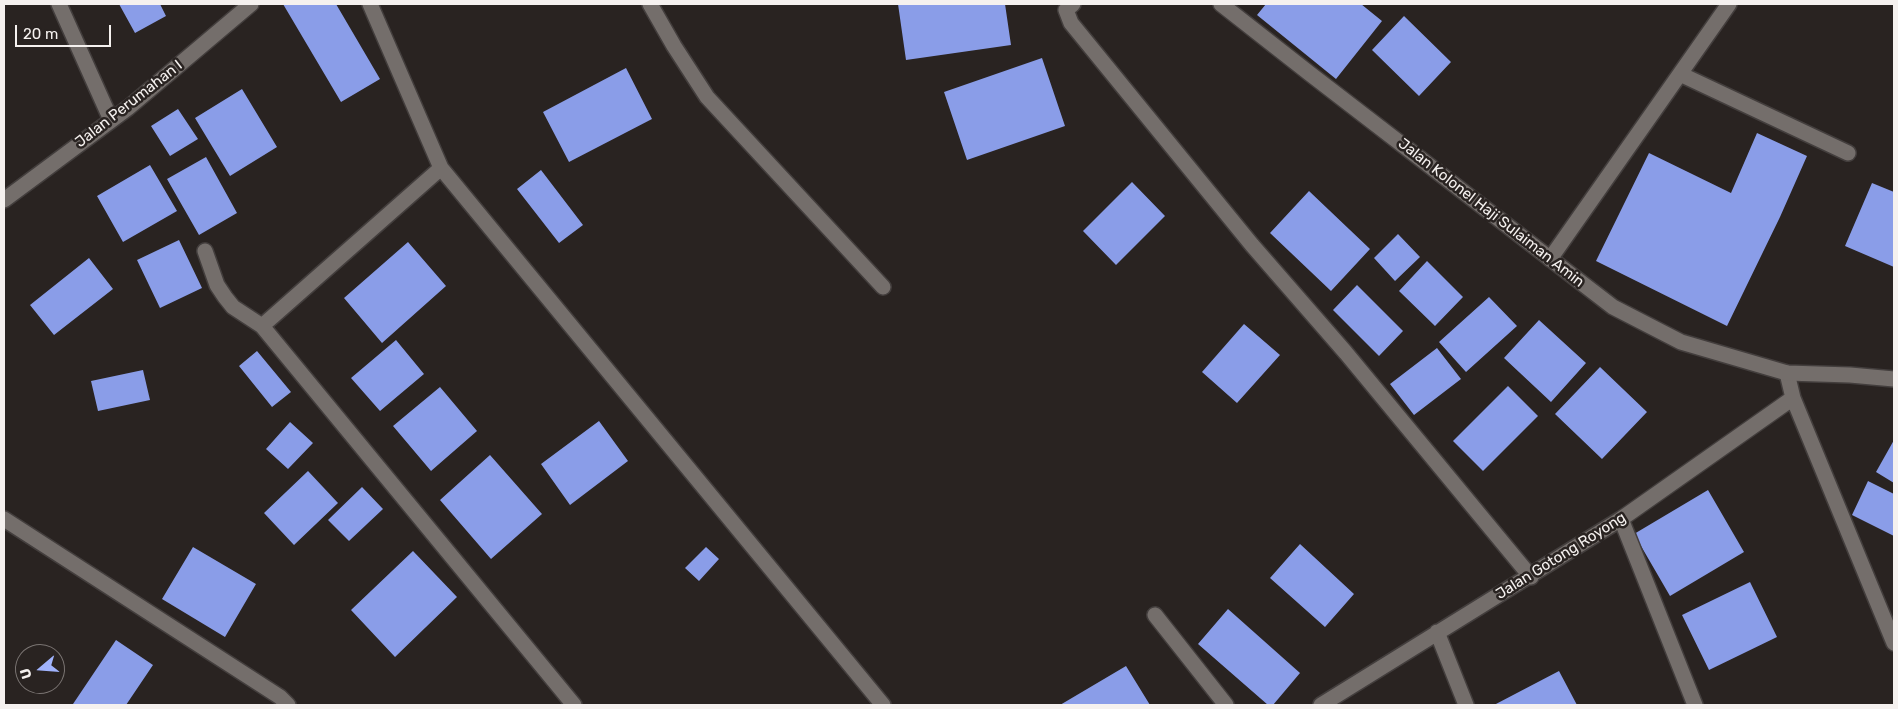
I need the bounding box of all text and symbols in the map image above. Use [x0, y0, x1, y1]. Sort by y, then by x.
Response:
scale bar [18, 15, 114, 47]
text: 20 m [23, 25, 58, 43]
street label: Jalan Perumahan I [72, 57, 186, 151]
street label: Jalan Kolonel Haji Sulaiman Amin [1394, 135, 1588, 291]
street label: Jalan Gotong Royong [1493, 509, 1629, 603]
north arrow [15, 644, 65, 694]
text: U [17, 666, 36, 681]

